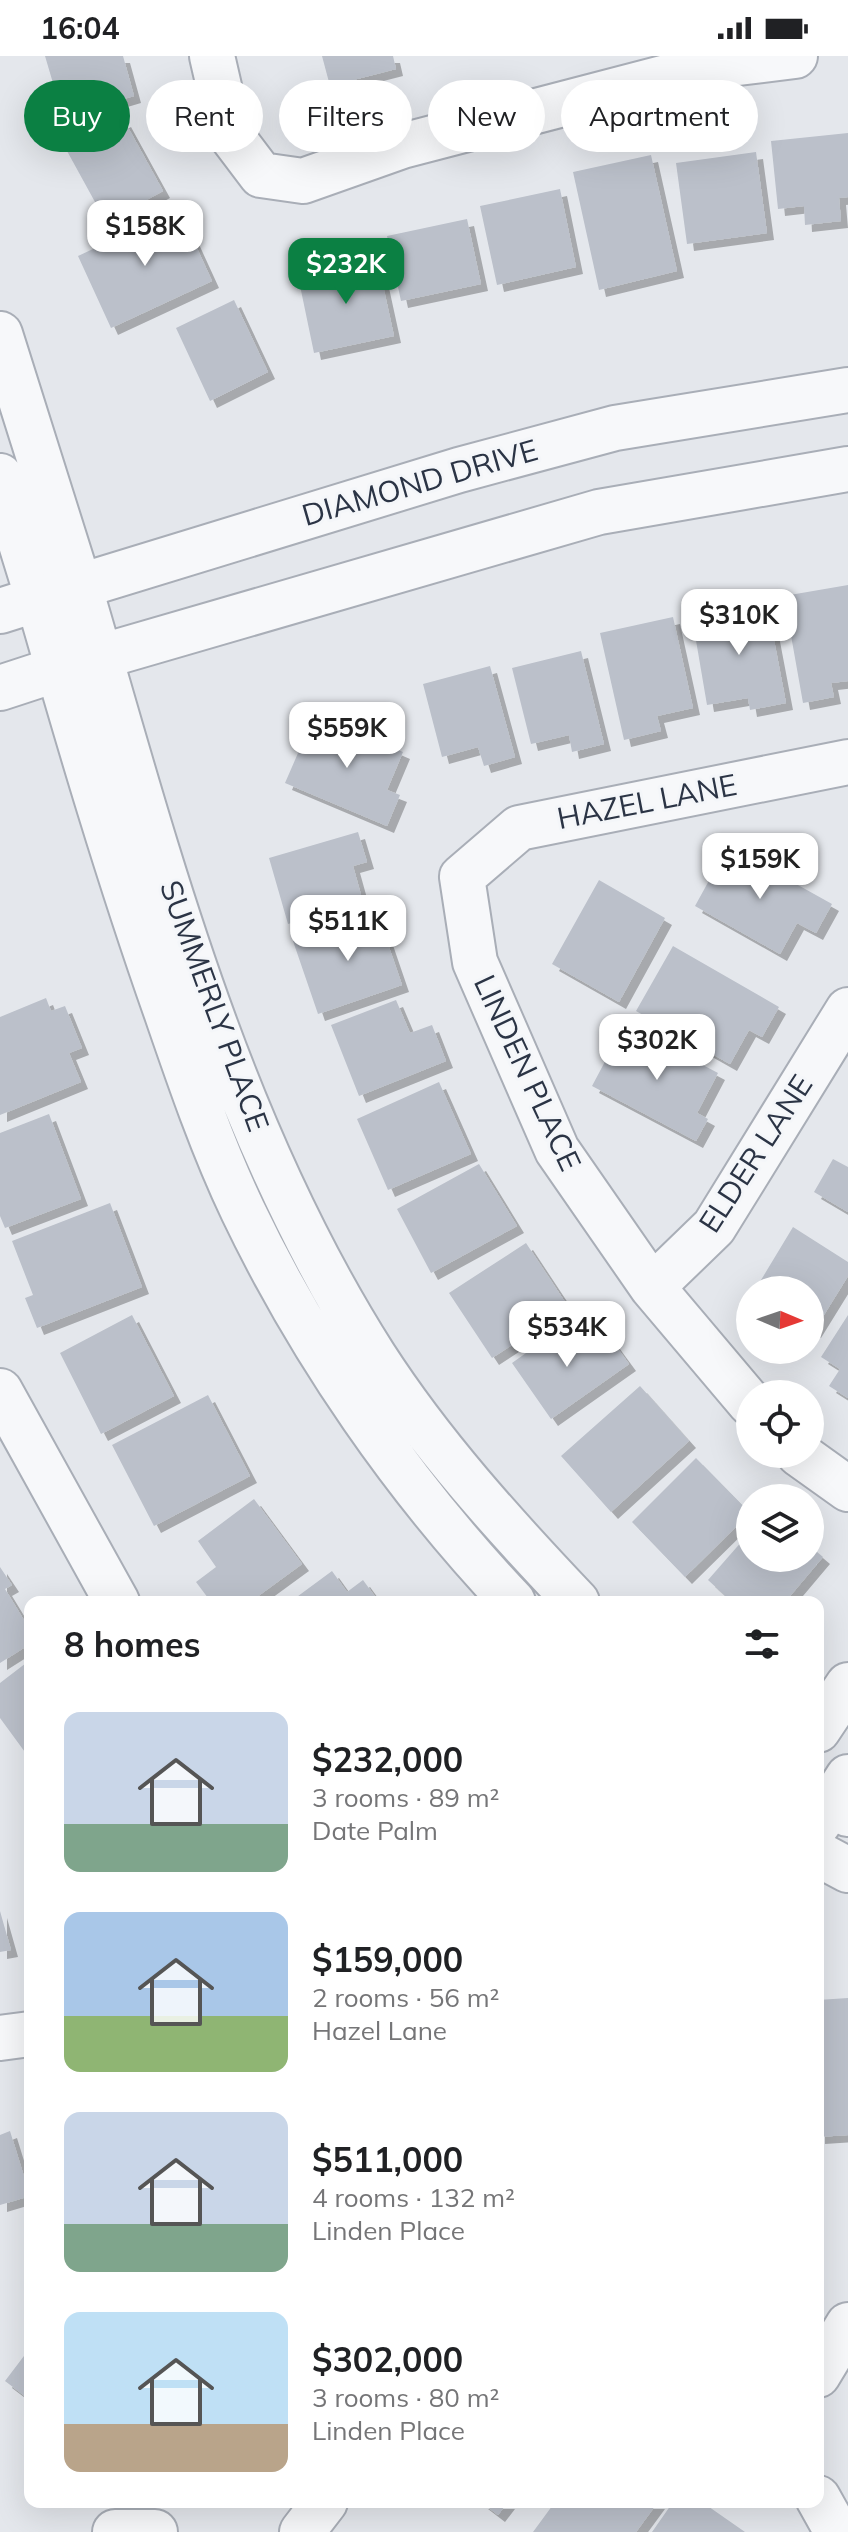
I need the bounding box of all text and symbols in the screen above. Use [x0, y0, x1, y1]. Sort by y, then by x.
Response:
text: 16:04 [40, 9, 119, 47]
chip: Buy [24, 80, 130, 152]
chip: Rent [146, 80, 263, 152]
chip: Filters [279, 80, 412, 152]
chip: New [428, 80, 545, 152]
chip: Apartment [561, 80, 758, 152]
pin: $158K [89, 200, 201, 268]
text: $158K [105, 209, 185, 242]
pin: $232K [290, 238, 402, 306]
text: $232K [306, 247, 386, 280]
street label: DIAMOND DRIVE [298, 430, 542, 534]
pin: $310K [683, 589, 795, 657]
text: $310K [699, 598, 779, 631]
pin: $559K [291, 702, 403, 770]
text: $559K [307, 711, 387, 744]
street label: HAZEL LANE [554, 765, 740, 837]
pin: $159K [704, 833, 816, 901]
text: $159K [720, 842, 800, 875]
street label: SUMMERLY PLACE [152, 875, 278, 1136]
pin: $511K [292, 895, 404, 963]
text: $511K [308, 904, 388, 937]
street label: LINDEN PLACE [466, 969, 590, 1177]
pin: $302K [601, 1014, 713, 1082]
text: $302K [617, 1023, 697, 1056]
street label: ELDER LANE [690, 1067, 820, 1239]
north arrow [736, 1276, 824, 1364]
map controls [736, 1276, 824, 1572]
pin: $534K [511, 1301, 623, 1369]
text: $534K [527, 1310, 607, 1343]
button: locate [736, 1380, 824, 1468]
button: layers [736, 1484, 824, 1572]
icon: filters [740, 1622, 784, 1666]
text: 8 homes [64, 1623, 201, 1666]
text: $232,000 [312, 1738, 463, 1781]
icon: home [128, 1744, 224, 1840]
text: 3 rooms · 89 m² [312, 1781, 499, 1814]
text: Date Palm [312, 1814, 438, 1847]
text: $159,000 [312, 1938, 463, 1981]
icon: home [128, 1944, 224, 2040]
text: 2 rooms · 56 m² [312, 1981, 499, 2014]
text: Hazel Lane [312, 2014, 447, 2047]
text: $511,000 [312, 2138, 463, 2181]
icon: home [128, 2144, 224, 2240]
text: 4 rooms · 132 m² [312, 2181, 515, 2214]
text: Linden Place [312, 2214, 465, 2247]
text: $302,000 [312, 2338, 463, 2381]
icon: home [128, 2344, 224, 2440]
text: 3 rooms · 80 m² [312, 2381, 499, 2414]
text: Linden Place [312, 2414, 465, 2447]

